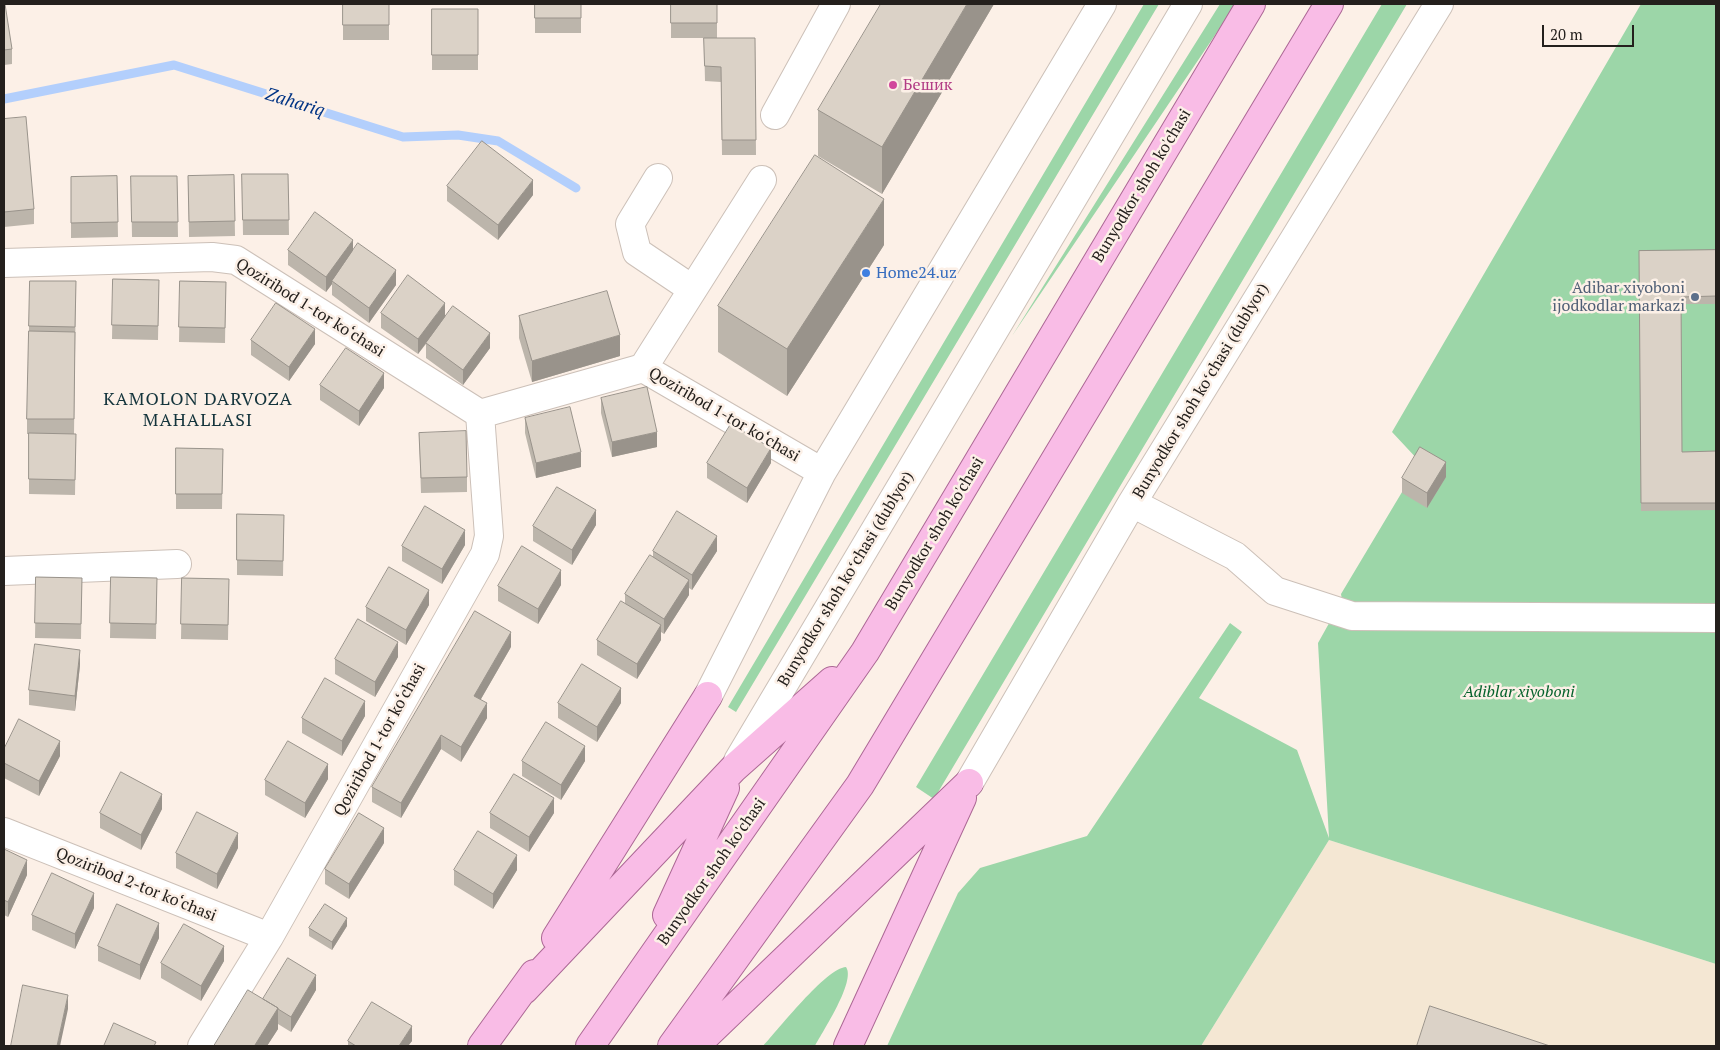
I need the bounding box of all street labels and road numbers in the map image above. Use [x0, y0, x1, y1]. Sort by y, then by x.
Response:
street label: Bunyodkor shoh ko'chasi [1089, 106, 1195, 266]
street label: Qoziribod 1-tor ko‘chasi [232, 254, 388, 362]
street label: Bunyodkor shoh koʻchasi (dublyor) [1129, 280, 1273, 502]
street label: Qoziribod 1-tor ko‘chasi [645, 364, 803, 466]
street label: Bunyodkor shoh ko'chasi [882, 454, 988, 614]
street label: Bunyodkor shoh koʻchasi (dublyor) [774, 468, 918, 690]
street label: Qoziribod 1-tor ko‘chasi [330, 660, 430, 820]
street label: Bunyodkor shoh ko'chasi [654, 795, 770, 949]
street label: Qoziribod 2-tor ko‘chasi [53, 844, 219, 926]

